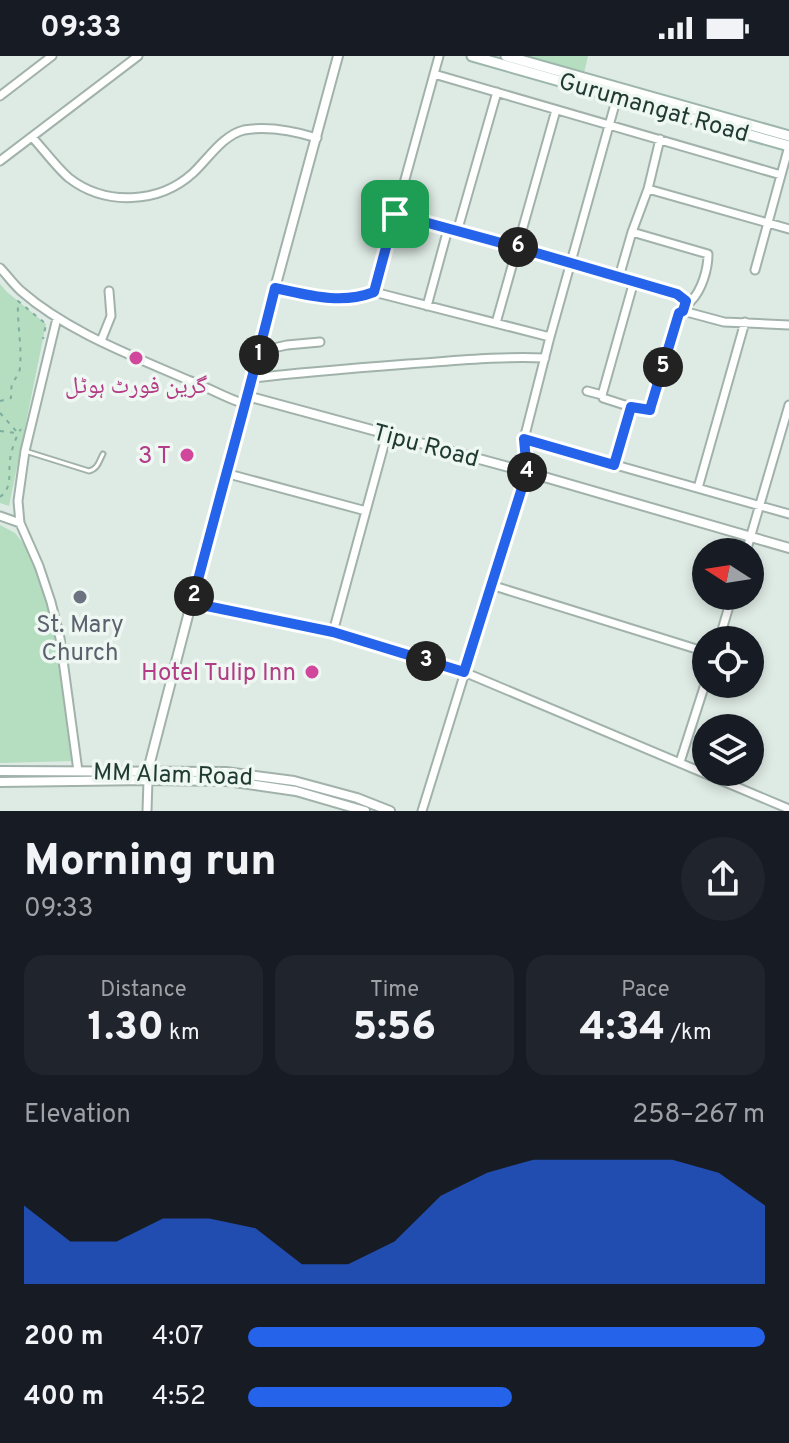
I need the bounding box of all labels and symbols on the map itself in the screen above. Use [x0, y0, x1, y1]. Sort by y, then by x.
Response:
street label: Gurumangat Road [555, 67, 752, 150]
pin [361, 180, 429, 248]
pin: 6 [498, 227, 538, 267]
pin: 1 [239, 335, 279, 375]
pin: 5 [643, 347, 683, 387]
marker: گرین فورٹ ہوٹل [127, 349, 145, 367]
place label: گرین فورٹ ہوٹل [65, 372, 207, 402]
street label: Tipu Road [369, 418, 482, 475]
place label: 3 T [138, 442, 171, 472]
marker: 3 T [178, 446, 196, 464]
pin: 4 [507, 452, 547, 492]
north arrow [692, 538, 764, 610]
pin: 2 [174, 576, 214, 616]
marker: St. Mary Church [71, 588, 89, 606]
place label: St. Mary Church [36, 611, 124, 669]
pin: 3 [406, 641, 446, 681]
place label: Hotel Tulip Inn [141, 659, 296, 689]
marker: Hotel Tulip Inn [303, 663, 321, 681]
street label: MM Alam Road [92, 758, 254, 794]

